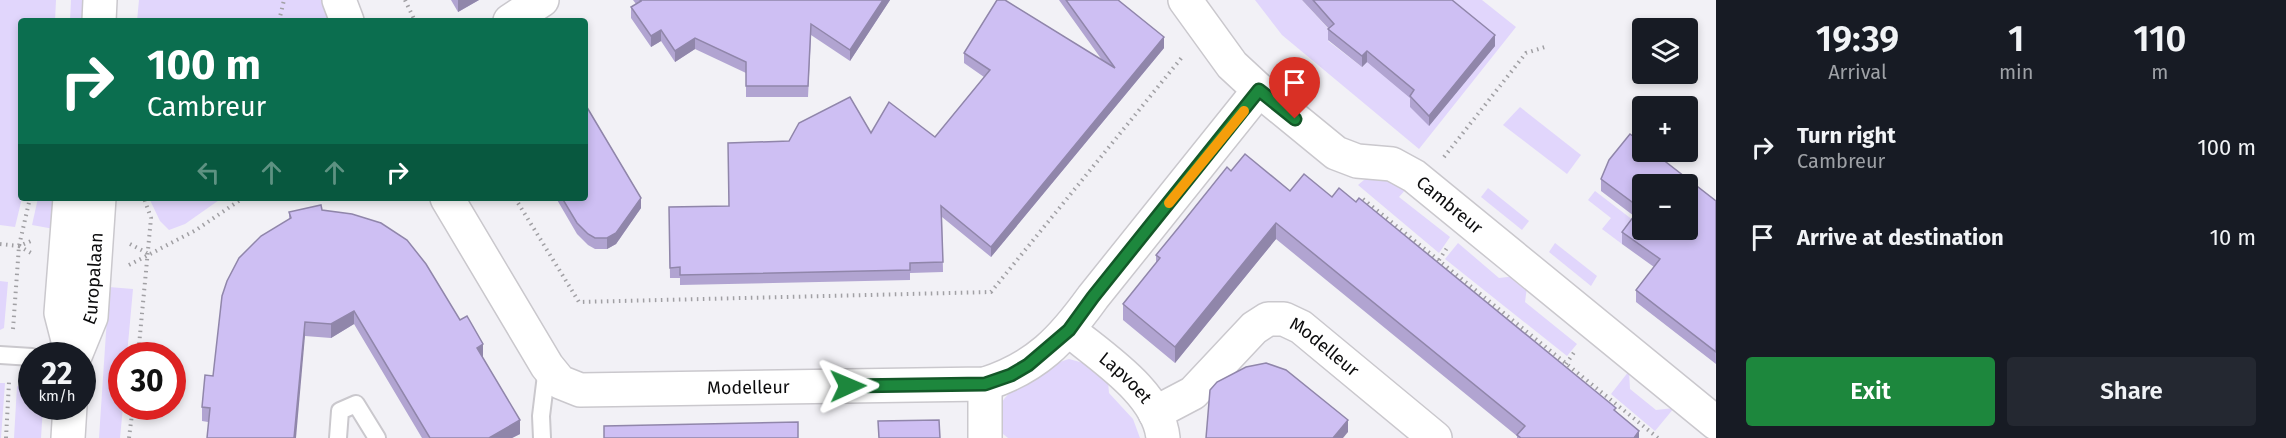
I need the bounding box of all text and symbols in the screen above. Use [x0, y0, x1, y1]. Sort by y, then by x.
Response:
text: 19:39 [1816, 17, 1899, 61]
text: 1 [2008, 17, 2024, 61]
text: 110 [2133, 17, 2186, 61]
map controls [1632, 18, 1698, 240]
button: layers [1632, 18, 1698, 84]
text: 100 m [147, 40, 261, 90]
icon: right [48, 42, 126, 120]
pin [1269, 57, 1320, 119]
text: Arrival [1828, 60, 1887, 84]
text: min [1999, 60, 2033, 84]
text: m [2151, 60, 2168, 84]
icon: arrive [1278, 66, 1311, 99]
text: Cambreur [147, 91, 266, 123]
button: + [1632, 96, 1698, 162]
text: Turn right [1797, 122, 1896, 149]
icon: right [1746, 131, 1779, 164]
text: 100 m [2197, 134, 2256, 161]
text: Cambreur [1797, 149, 1885, 173]
icon: left [192, 156, 225, 189]
icon: ahead [255, 156, 288, 189]
icon: ahead [318, 156, 351, 189]
icon: right [381, 156, 414, 189]
street label: Cambreur [1412, 171, 1487, 239]
button: − [1632, 174, 1698, 240]
icon: arrive [1746, 221, 1779, 254]
text: Arrive at destination [1797, 224, 2004, 251]
text: 10 m [2210, 224, 2256, 251]
street label: Europalaan [78, 232, 108, 328]
street label: Modelleur [1286, 312, 1363, 381]
speed limit sign: 30 [108, 342, 186, 420]
street label: Lapvoet [1095, 347, 1157, 408]
position arrow [816, 354, 880, 418]
text: 22 [41, 356, 73, 392]
button: Exit [1746, 357, 1995, 426]
button: Share [2007, 357, 2256, 426]
street label: Modelleur [707, 376, 790, 399]
text: km/h [38, 387, 76, 405]

